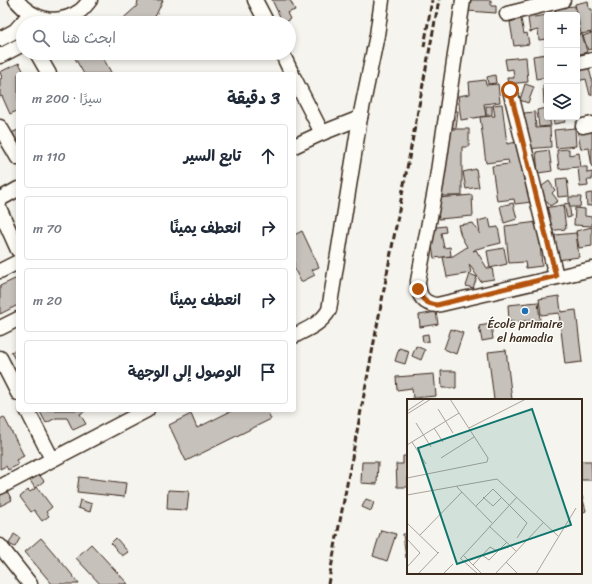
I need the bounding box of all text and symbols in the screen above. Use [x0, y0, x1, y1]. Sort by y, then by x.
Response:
map controls [544, 12, 580, 120]
button: + [544, 12, 580, 48]
search box [16, 16, 296, 60]
text: ابحث هنا [62, 25, 116, 51]
icon: search [30, 27, 52, 49]
button: − [544, 48, 580, 84]
route start [501, 81, 519, 99]
text: 3 دقيقة [227, 83, 280, 113]
button: layers [544, 84, 580, 120]
text: سيرًا · 200 m [32, 87, 102, 110]
text: تابع السير [184, 143, 241, 169]
text: 110 m [33, 145, 66, 168]
icon: ahead [257, 145, 279, 167]
text: انعطف يمينًا [170, 215, 241, 241]
text: 70 m [33, 217, 62, 240]
icon: right [257, 217, 279, 239]
route end [409, 280, 427, 298]
text: انعطف يمينًا [170, 287, 241, 313]
text: 20 m [33, 289, 62, 312]
icon: right [257, 289, 279, 311]
marker: École primaire el hamadia [520, 306, 530, 316]
place label: École primaire el hamadia [487, 313, 563, 349]
text: الوصول إلى الوجهة [128, 359, 241, 385]
icon: arrive [257, 361, 279, 383]
inset map [407, 399, 582, 574]

